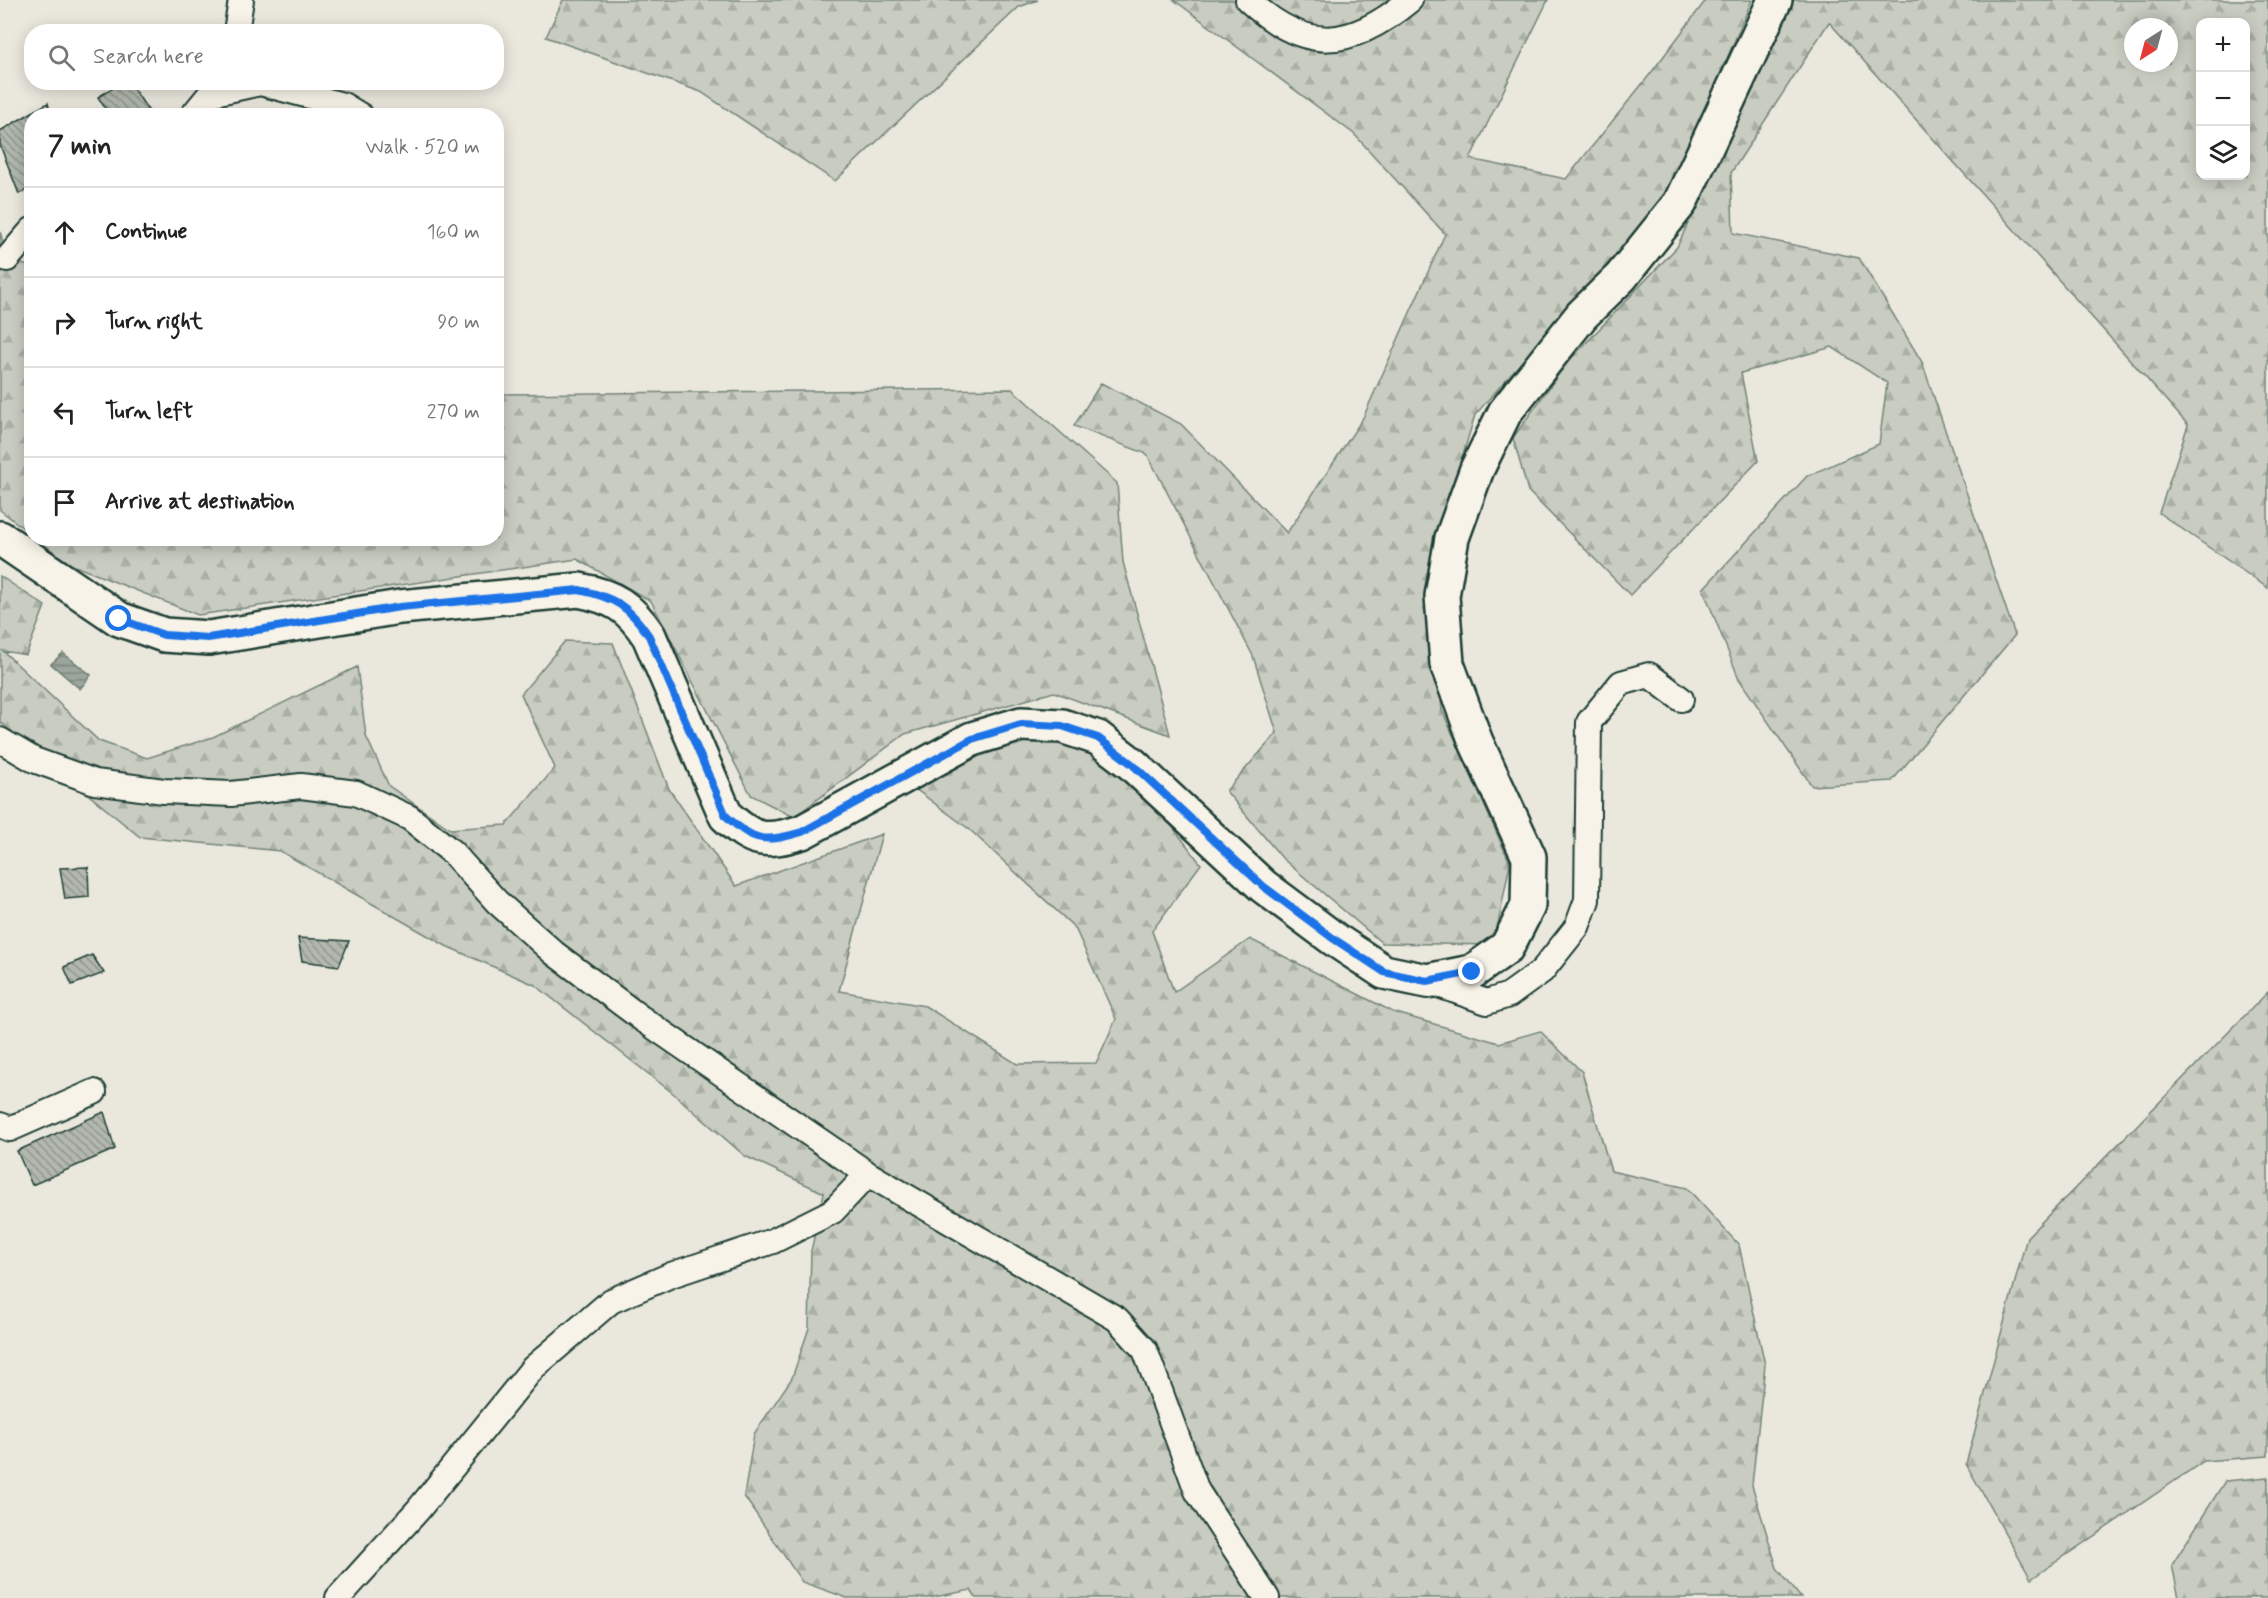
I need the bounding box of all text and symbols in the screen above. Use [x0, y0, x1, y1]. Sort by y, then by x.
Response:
north arrow [2124, 18, 2178, 72]
map controls [2196, 18, 2250, 180]
button: + [2196, 18, 2250, 72]
search box [24, 24, 504, 90]
icon: search [45, 41, 78, 74]
text: Search here [93, 43, 204, 71]
button: − [2196, 72, 2250, 126]
button: layers [2196, 126, 2250, 180]
text: 7 min [48, 130, 112, 164]
text: Walk · 520 m [366, 134, 480, 161]
icon: ahead [48, 216, 81, 249]
text: Continue [105, 218, 187, 246]
text: 160 m [427, 219, 480, 246]
icon: right [48, 306, 81, 339]
text: Turn right [105, 308, 203, 336]
text: 90 m [437, 309, 480, 336]
icon: left [48, 396, 81, 429]
text: Turn left [105, 398, 193, 426]
text: 270 m [427, 399, 480, 426]
icon: arrive [48, 486, 81, 519]
text: Arrive at destination [105, 488, 295, 516]
route start [105, 605, 131, 631]
route end [1458, 958, 1484, 984]

